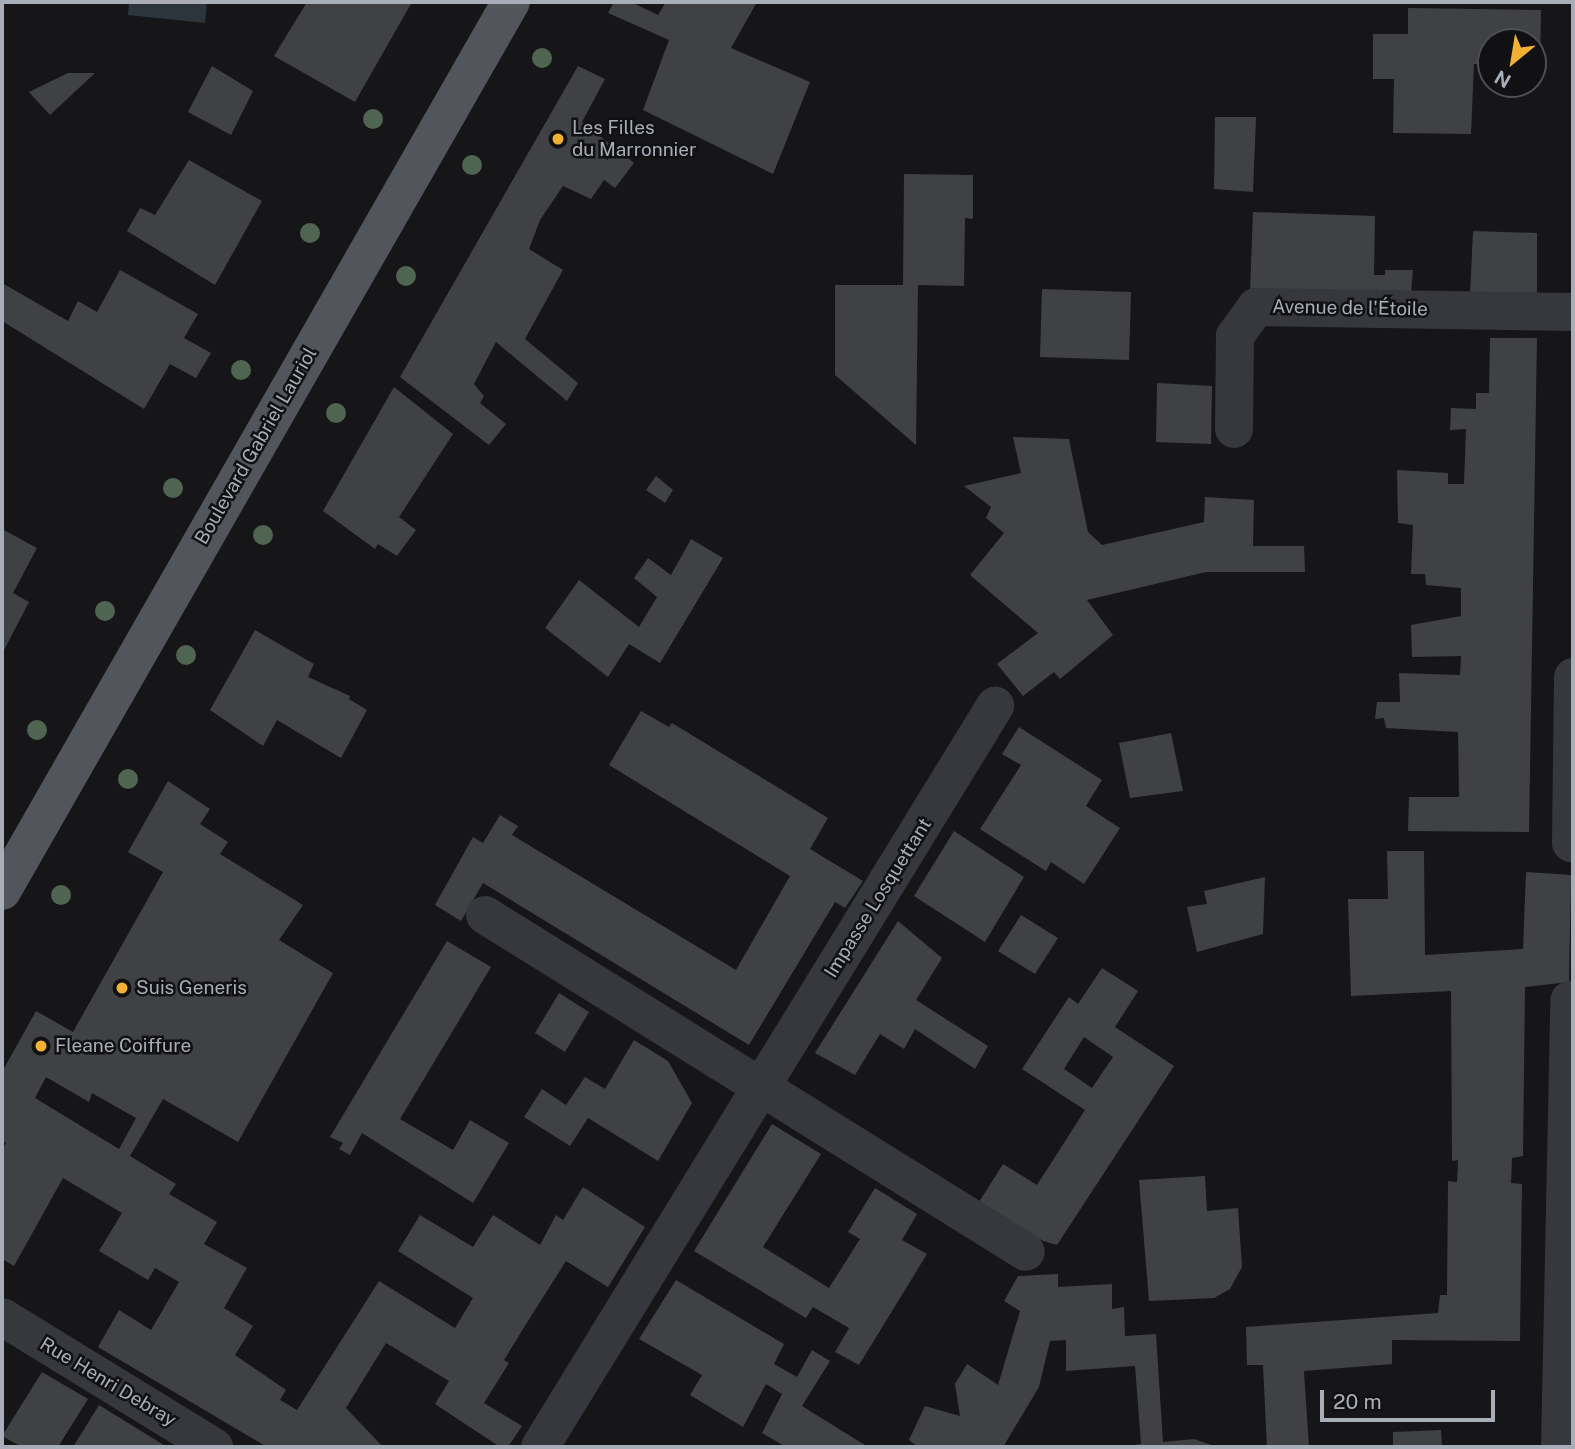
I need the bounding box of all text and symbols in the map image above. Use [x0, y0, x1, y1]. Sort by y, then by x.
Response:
north arrow [1477, 28, 1547, 98]
text: N [1491, 66, 1514, 93]
place label: Les Filles du Marronnier [572, 117, 697, 161]
marker: Les Filles du Marronnier [550, 131, 566, 147]
street label: Avenue de l'Étoile [1272, 295, 1428, 321]
street label: Boulevard Gabriel Lauriol [190, 343, 322, 549]
street label: Impasse Losquettant [820, 814, 936, 982]
place label: Suis Generis [136, 977, 247, 999]
marker: Suis Generis [114, 980, 130, 996]
place label: Fleane Coiffure [55, 1035, 191, 1057]
marker: Fleane Coiffure [33, 1038, 49, 1054]
street label: Rue Henri Debray [36, 1332, 180, 1432]
scale bar [1323, 1376, 1498, 1420]
text: 20 m [1333, 1389, 1382, 1414]

